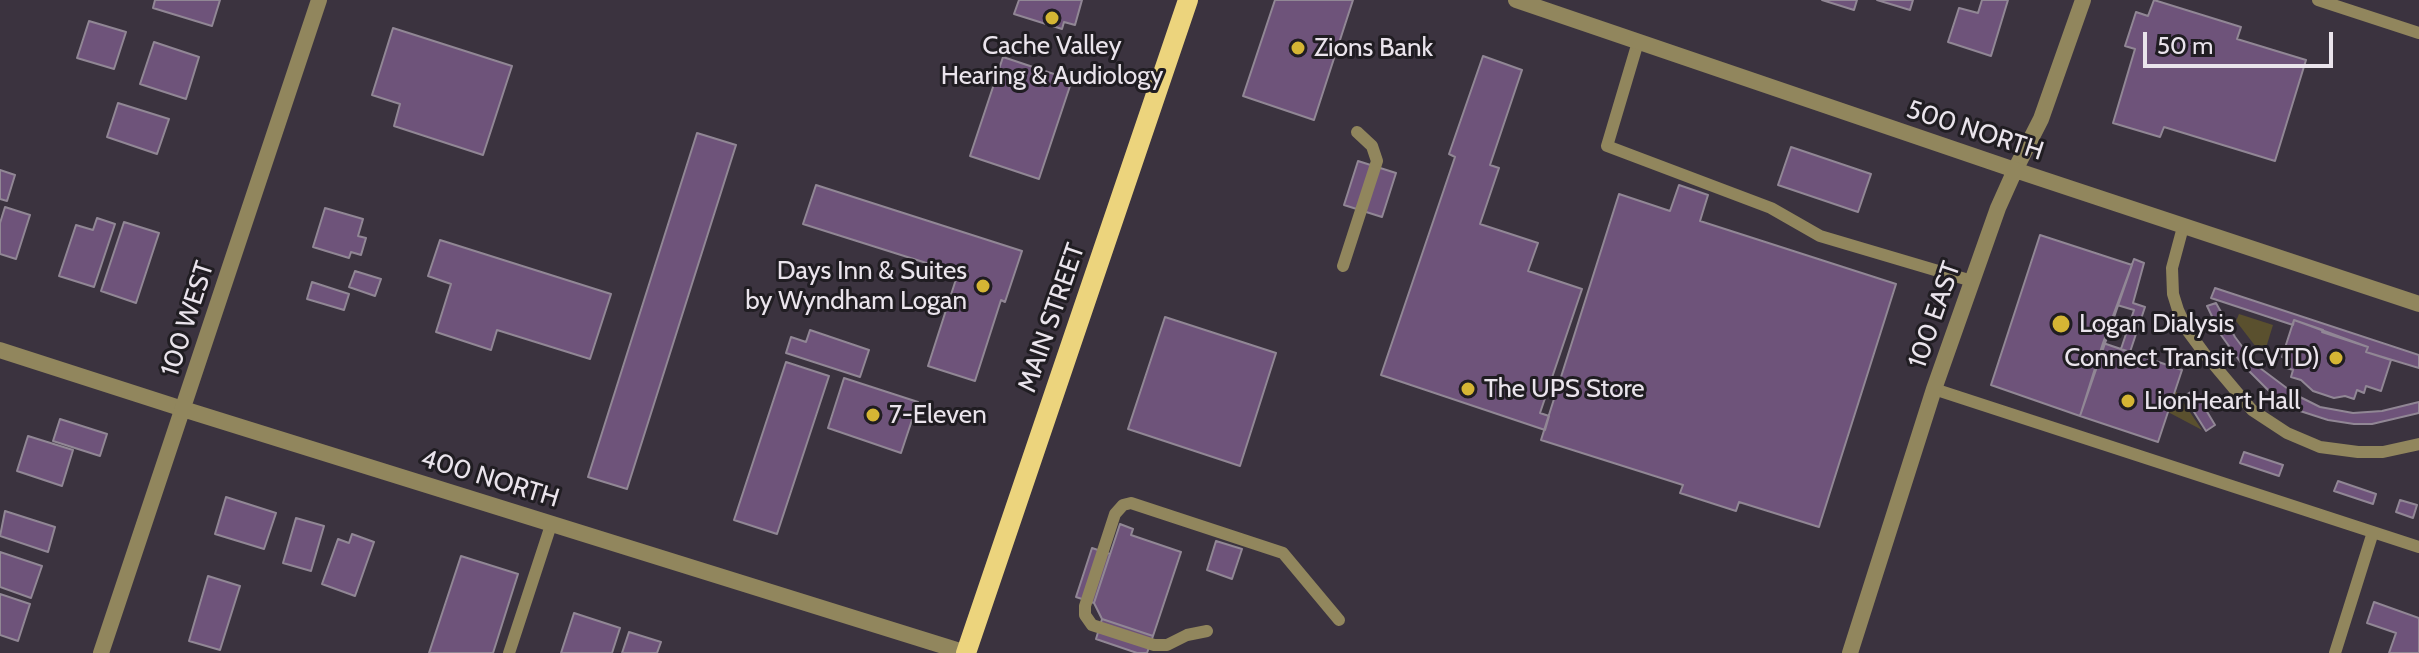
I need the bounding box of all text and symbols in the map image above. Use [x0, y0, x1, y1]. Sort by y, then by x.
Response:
marker: Cache Valley Hearing & Audiology [1043, 9, 1061, 27]
scale bar [2147, 16, 2337, 66]
place label: Cache Valley Hearing & Audiology [941, 30, 1163, 92]
text: 50 m [2157, 31, 2213, 60]
place label: Zions Bank [1314, 32, 1433, 64]
marker: Zions Bank [1289, 39, 1307, 57]
street label: 500 NORTH [1903, 94, 2047, 168]
street label: MAIN STREET [1012, 240, 1092, 396]
place label: Days Inn & Suites by Wyndham Logan [745, 255, 967, 316]
street label: 100 WEST [155, 258, 221, 380]
street label: 100 EAST [1902, 258, 1968, 372]
marker: Days Inn & Suites by Wyndham Logan [974, 277, 992, 295]
place label: Logan Dialysis [2079, 308, 2235, 340]
marker: Logan Dialysis [2050, 313, 2072, 335]
place label: Connect Transit (CVTD) [2064, 342, 2320, 374]
marker: Connect Transit (CVTD) [2327, 349, 2345, 367]
place label: The UPS Store [1484, 373, 1645, 405]
marker: The UPS Store [1459, 380, 1477, 398]
place label: LionHeart Hall [2144, 385, 2300, 417]
marker: LionHeart Hall [2119, 392, 2137, 410]
place label: 7-Eleven [889, 399, 987, 431]
marker: 7-Eleven [864, 406, 882, 424]
street label: 400 NORTH [417, 443, 563, 515]

